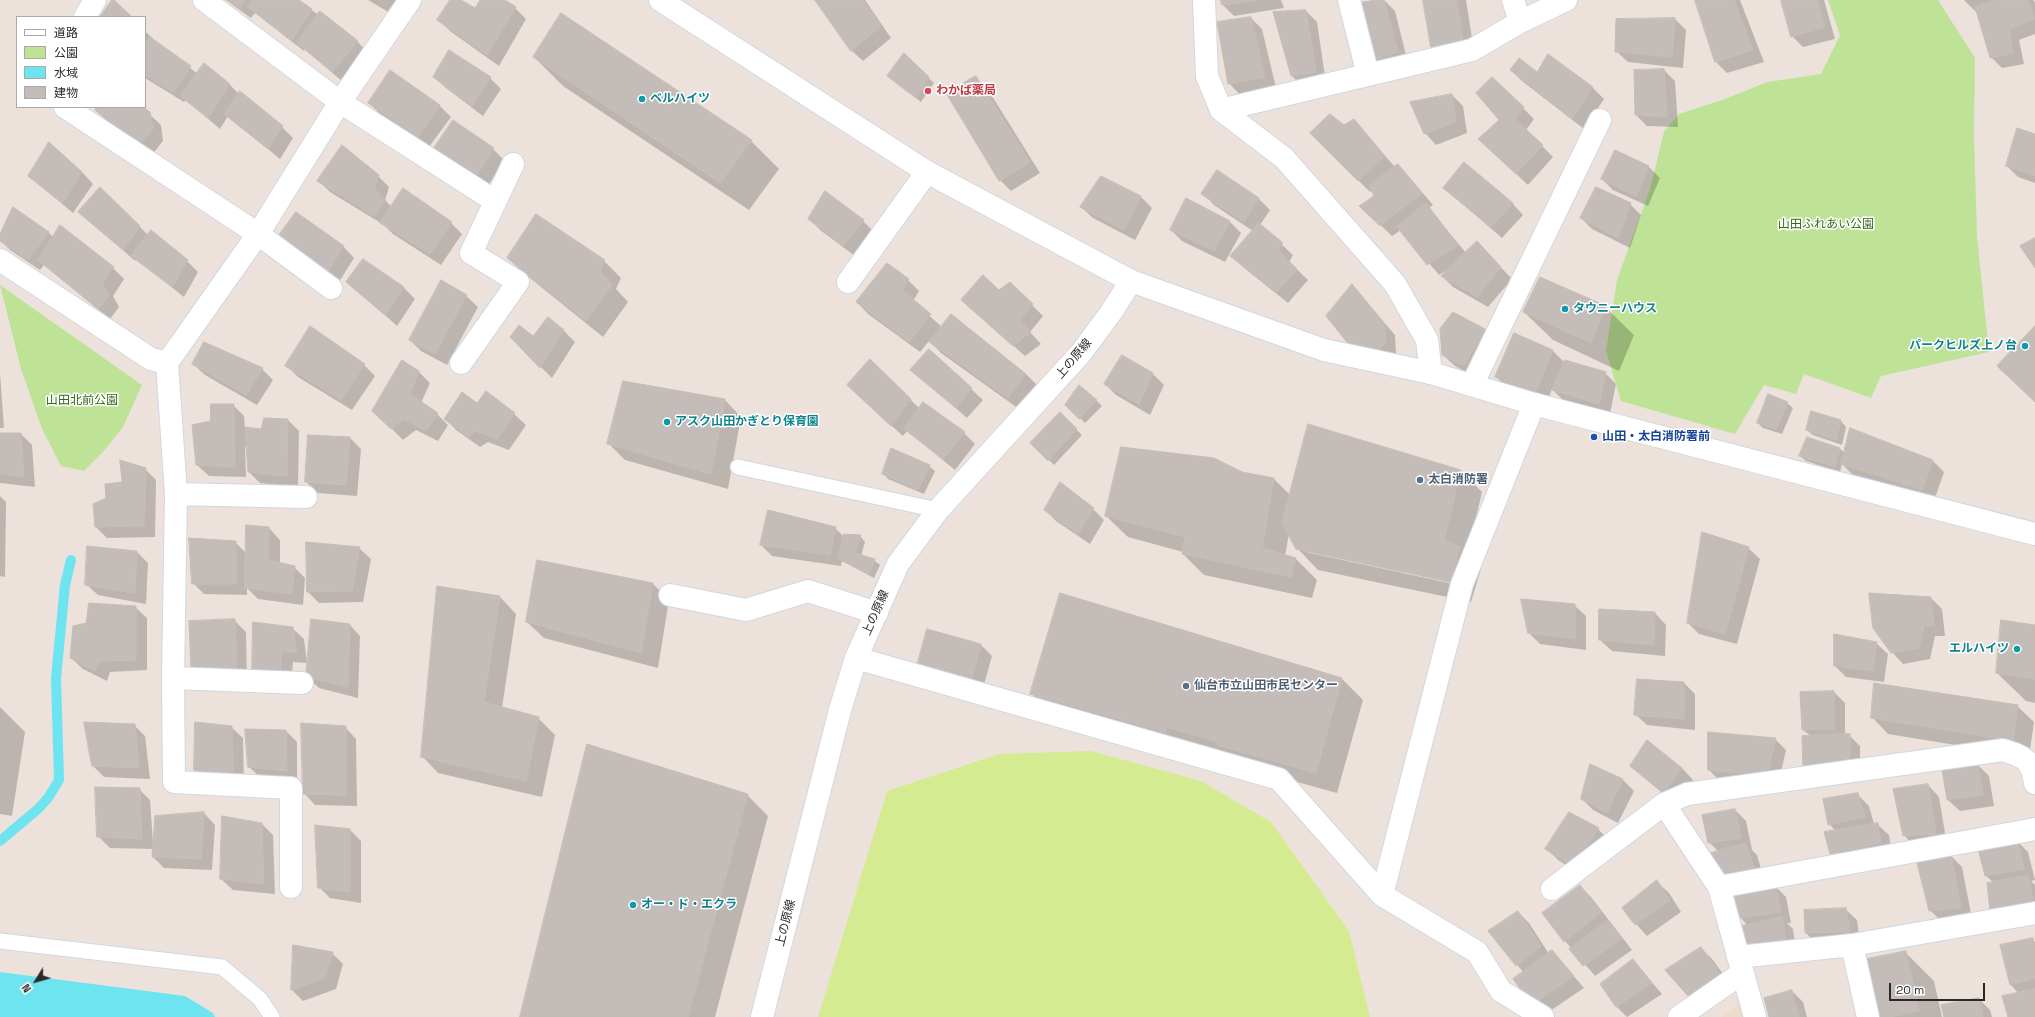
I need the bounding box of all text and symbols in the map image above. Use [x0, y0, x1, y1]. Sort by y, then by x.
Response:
legend [16, 16, 146, 108]
text: 道路 [54, 25, 78, 41]
text: 公園 [54, 45, 78, 61]
text: 水域 [54, 65, 78, 81]
place label: わかば薬局 [936, 84, 996, 98]
text: 建物 [54, 85, 78, 101]
marker: わかば薬局 [923, 86, 933, 96]
place label: ベルハイツ [650, 92, 710, 106]
marker: ベルハイツ [637, 94, 647, 104]
park label: 山田ふれあい公園 [1778, 218, 1874, 232]
place label: タウニーハウス [1573, 302, 1657, 316]
marker: タウニーハウス [1560, 304, 1570, 314]
street label: 上の原線 [1053, 336, 1095, 382]
place label: パークヒルズ上ノ台 [1909, 339, 2017, 353]
marker: パークヒルズ上ノ台 [2020, 341, 2030, 351]
park label: 山田北前公園 [46, 394, 118, 408]
place label: アスク山田かぎとり保育園 [675, 415, 819, 429]
marker: アスク山田かぎとり保育園 [662, 417, 672, 427]
place label: 山田・太白消防署前 [1602, 430, 1710, 444]
marker: 山田・太白消防署前 [1589, 432, 1599, 442]
place label: 太白消防署 [1428, 473, 1488, 487]
marker: 太白消防署 [1415, 475, 1425, 485]
street label: 上の原線 [860, 588, 892, 638]
place label: エルハイツ [1949, 642, 2009, 656]
marker: エルハイツ [2012, 644, 2022, 654]
place label: 仙台市立山田市民センター [1194, 679, 1338, 693]
marker: 仙台市立山田市民センター [1181, 681, 1191, 691]
place label: オー・ド・エクラ [641, 898, 737, 912]
street label: 上の原線 [773, 898, 799, 948]
marker: オー・ド・エクラ [628, 900, 638, 910]
north arrow [16, 961, 56, 1001]
scale bar [1891, 975, 1987, 1001]
text: N [19, 981, 34, 995]
text: 20 m [1896, 982, 1924, 998]

